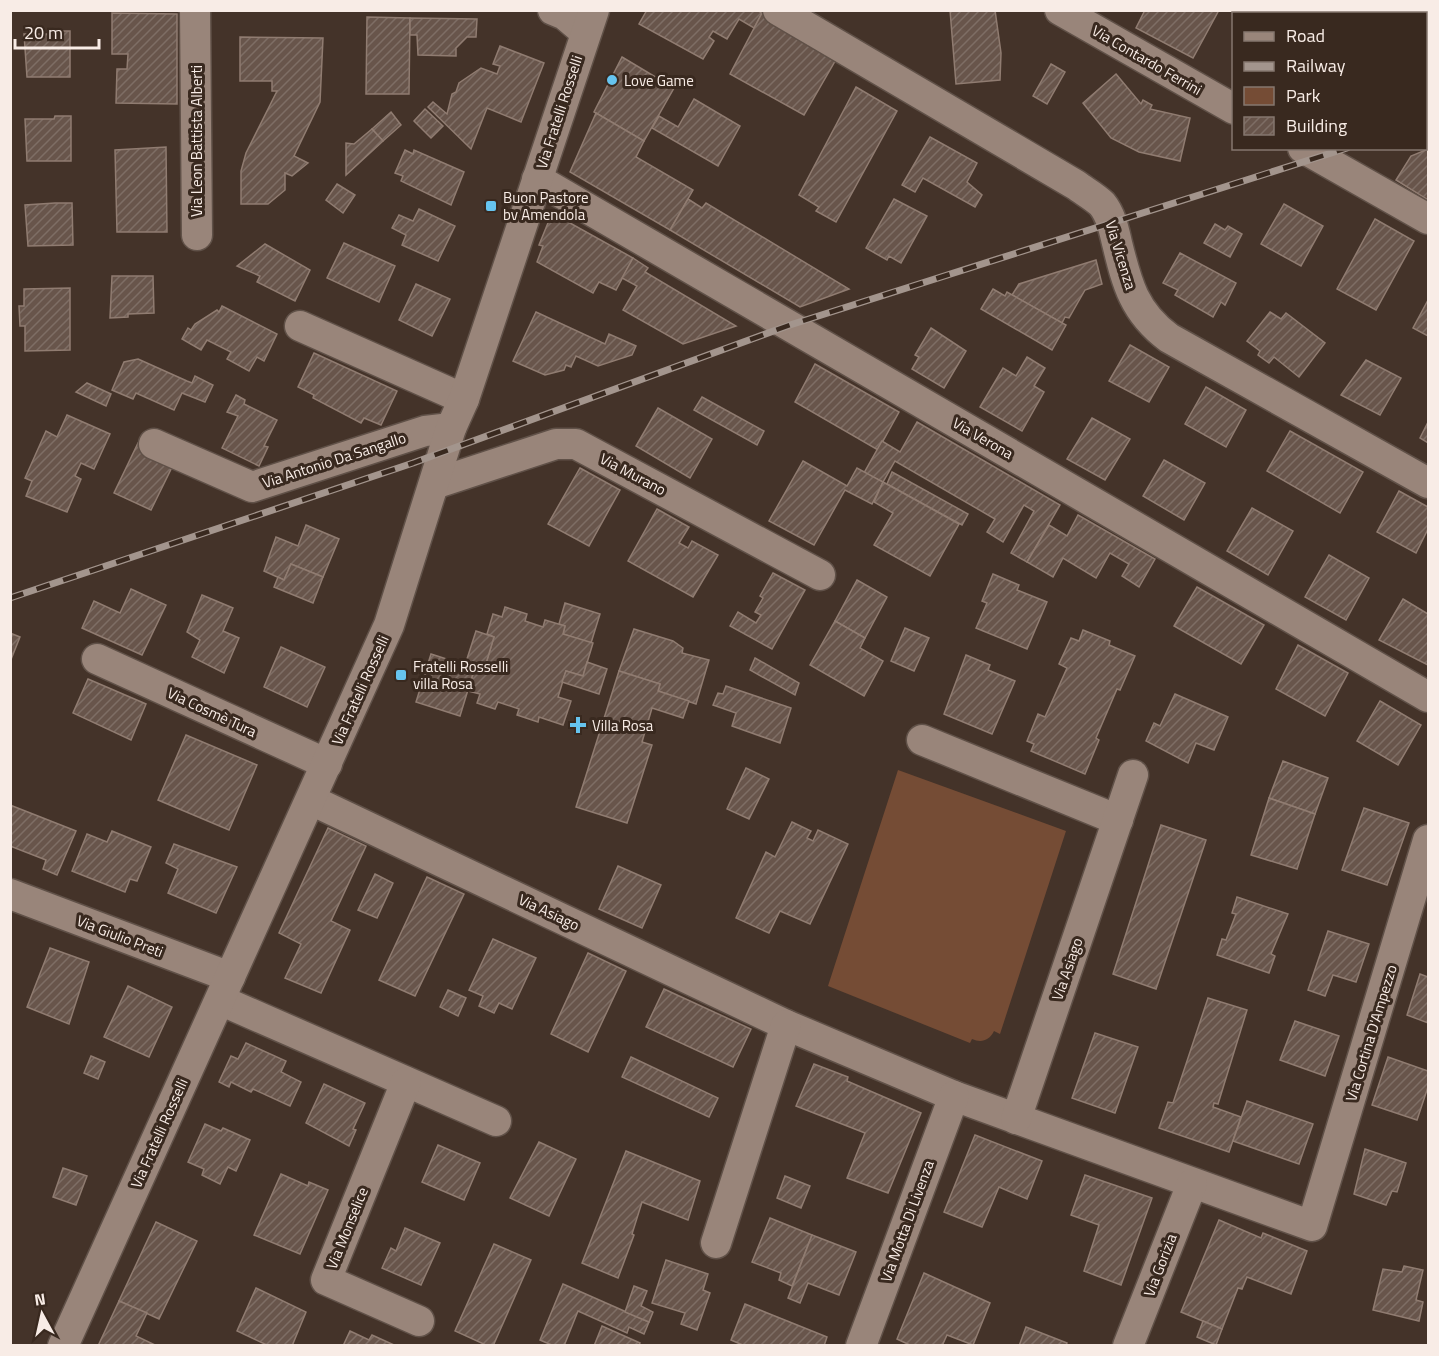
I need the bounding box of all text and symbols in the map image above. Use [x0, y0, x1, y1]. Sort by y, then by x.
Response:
scale bar [15, 12, 99, 50]
legend [1232, 12, 1427, 150]
text: 20 m [24, 19, 63, 46]
street label: Via Contardo Ferrini [1088, 19, 1206, 101]
text: Road [1286, 22, 1325, 49]
street label: Via Fratelli Rosselli [530, 52, 588, 172]
text: Railway [1286, 52, 1346, 79]
street label: Via Leon Battista Alberti [185, 65, 208, 217]
place label: Love Game [624, 69, 694, 92]
marker: Love Game [605, 73, 619, 87]
text: Park [1286, 82, 1321, 109]
text: Building [1286, 112, 1347, 139]
place label: Buon Pastore bv Amendola [503, 186, 589, 226]
marker: Buon Pastore bv Amendola [484, 199, 498, 213]
street label: Via Vicenza [1100, 218, 1143, 293]
street label: Via Verona [948, 411, 1018, 465]
street label: Via Antonio Da Sangallo [259, 426, 409, 494]
street label: Via Murano [596, 447, 670, 501]
street label: Via Fratelli Rosselli [325, 631, 395, 749]
place label: Fratelli Rosselli villa Rosa [413, 655, 508, 695]
marker: Fratelli Rosselli villa Rosa [394, 668, 408, 682]
street label: Via Cosmè Tura [163, 681, 261, 743]
place label: Villa Rosa [592, 714, 654, 737]
marker: Villa Rosa [569, 716, 587, 734]
street label: Via Asiago [515, 888, 583, 936]
street label: Via Giulio Preti [73, 909, 167, 963]
street label: Via Asiago [1046, 934, 1089, 1004]
street label: Via Cortina D'Ampezzo [1339, 962, 1403, 1104]
street label: Via Fratelli Rosselli [124, 1074, 194, 1192]
street label: Via Motta Di Livenza [874, 1156, 940, 1285]
street label: Via Monselice [320, 1184, 374, 1272]
street label: Via Gorizia [1137, 1230, 1183, 1300]
north arrow [12, 1284, 72, 1344]
text: N [33, 1286, 47, 1312]

